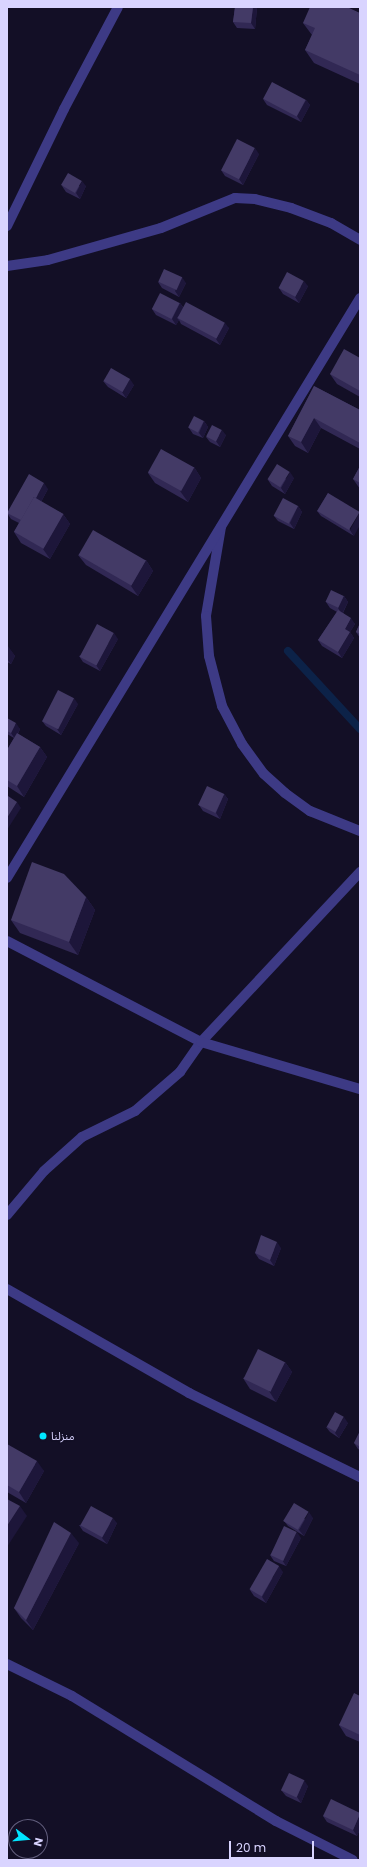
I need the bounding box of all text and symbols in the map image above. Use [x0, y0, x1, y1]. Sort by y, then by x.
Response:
place label: منزلنا [51, 1429, 74, 1443]
marker: منزلنا [38, 1431, 48, 1441]
north arrow [8, 1819, 48, 1859]
scale bar [231, 1833, 316, 1859]
text: N [30, 1836, 47, 1848]
text: 20 m [236, 1839, 266, 1856]

